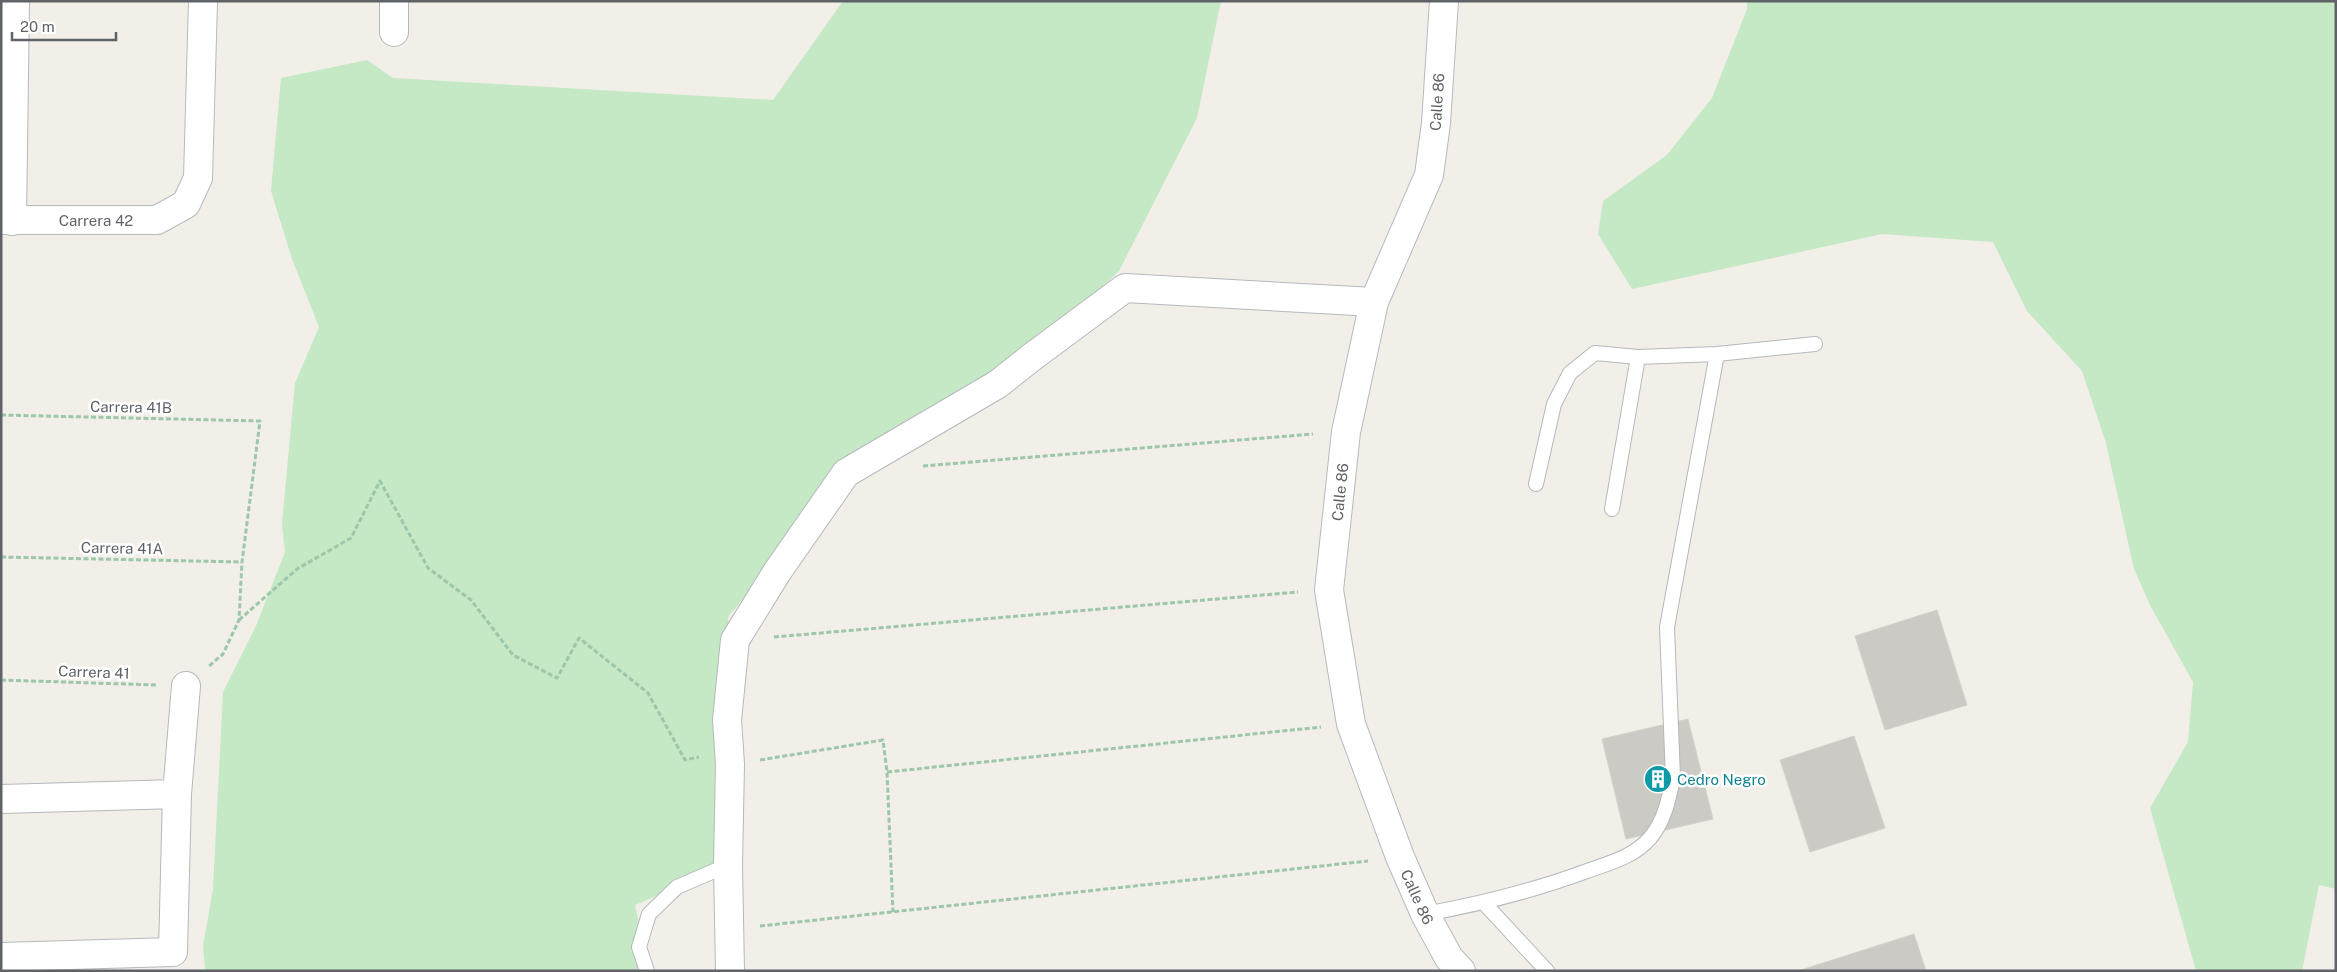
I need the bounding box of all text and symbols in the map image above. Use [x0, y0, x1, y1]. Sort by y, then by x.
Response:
scale bar [12, 10, 116, 42]
text: 20 m [20, 18, 55, 35]
street label: Calle 86 [1426, 72, 1448, 132]
street label: Carrera 42 [59, 212, 133, 229]
street label: Carrera 41B [90, 398, 172, 416]
street label: Calle 86 [1329, 462, 1351, 522]
street label: Carrera 41A [81, 539, 164, 557]
street label: Carrera 41 [58, 662, 130, 682]
building icon: Cedro Negro [1643, 764, 1673, 794]
place label: Cedro Negro [1677, 771, 1766, 788]
street label: Calle 86 [1398, 867, 1437, 927]

